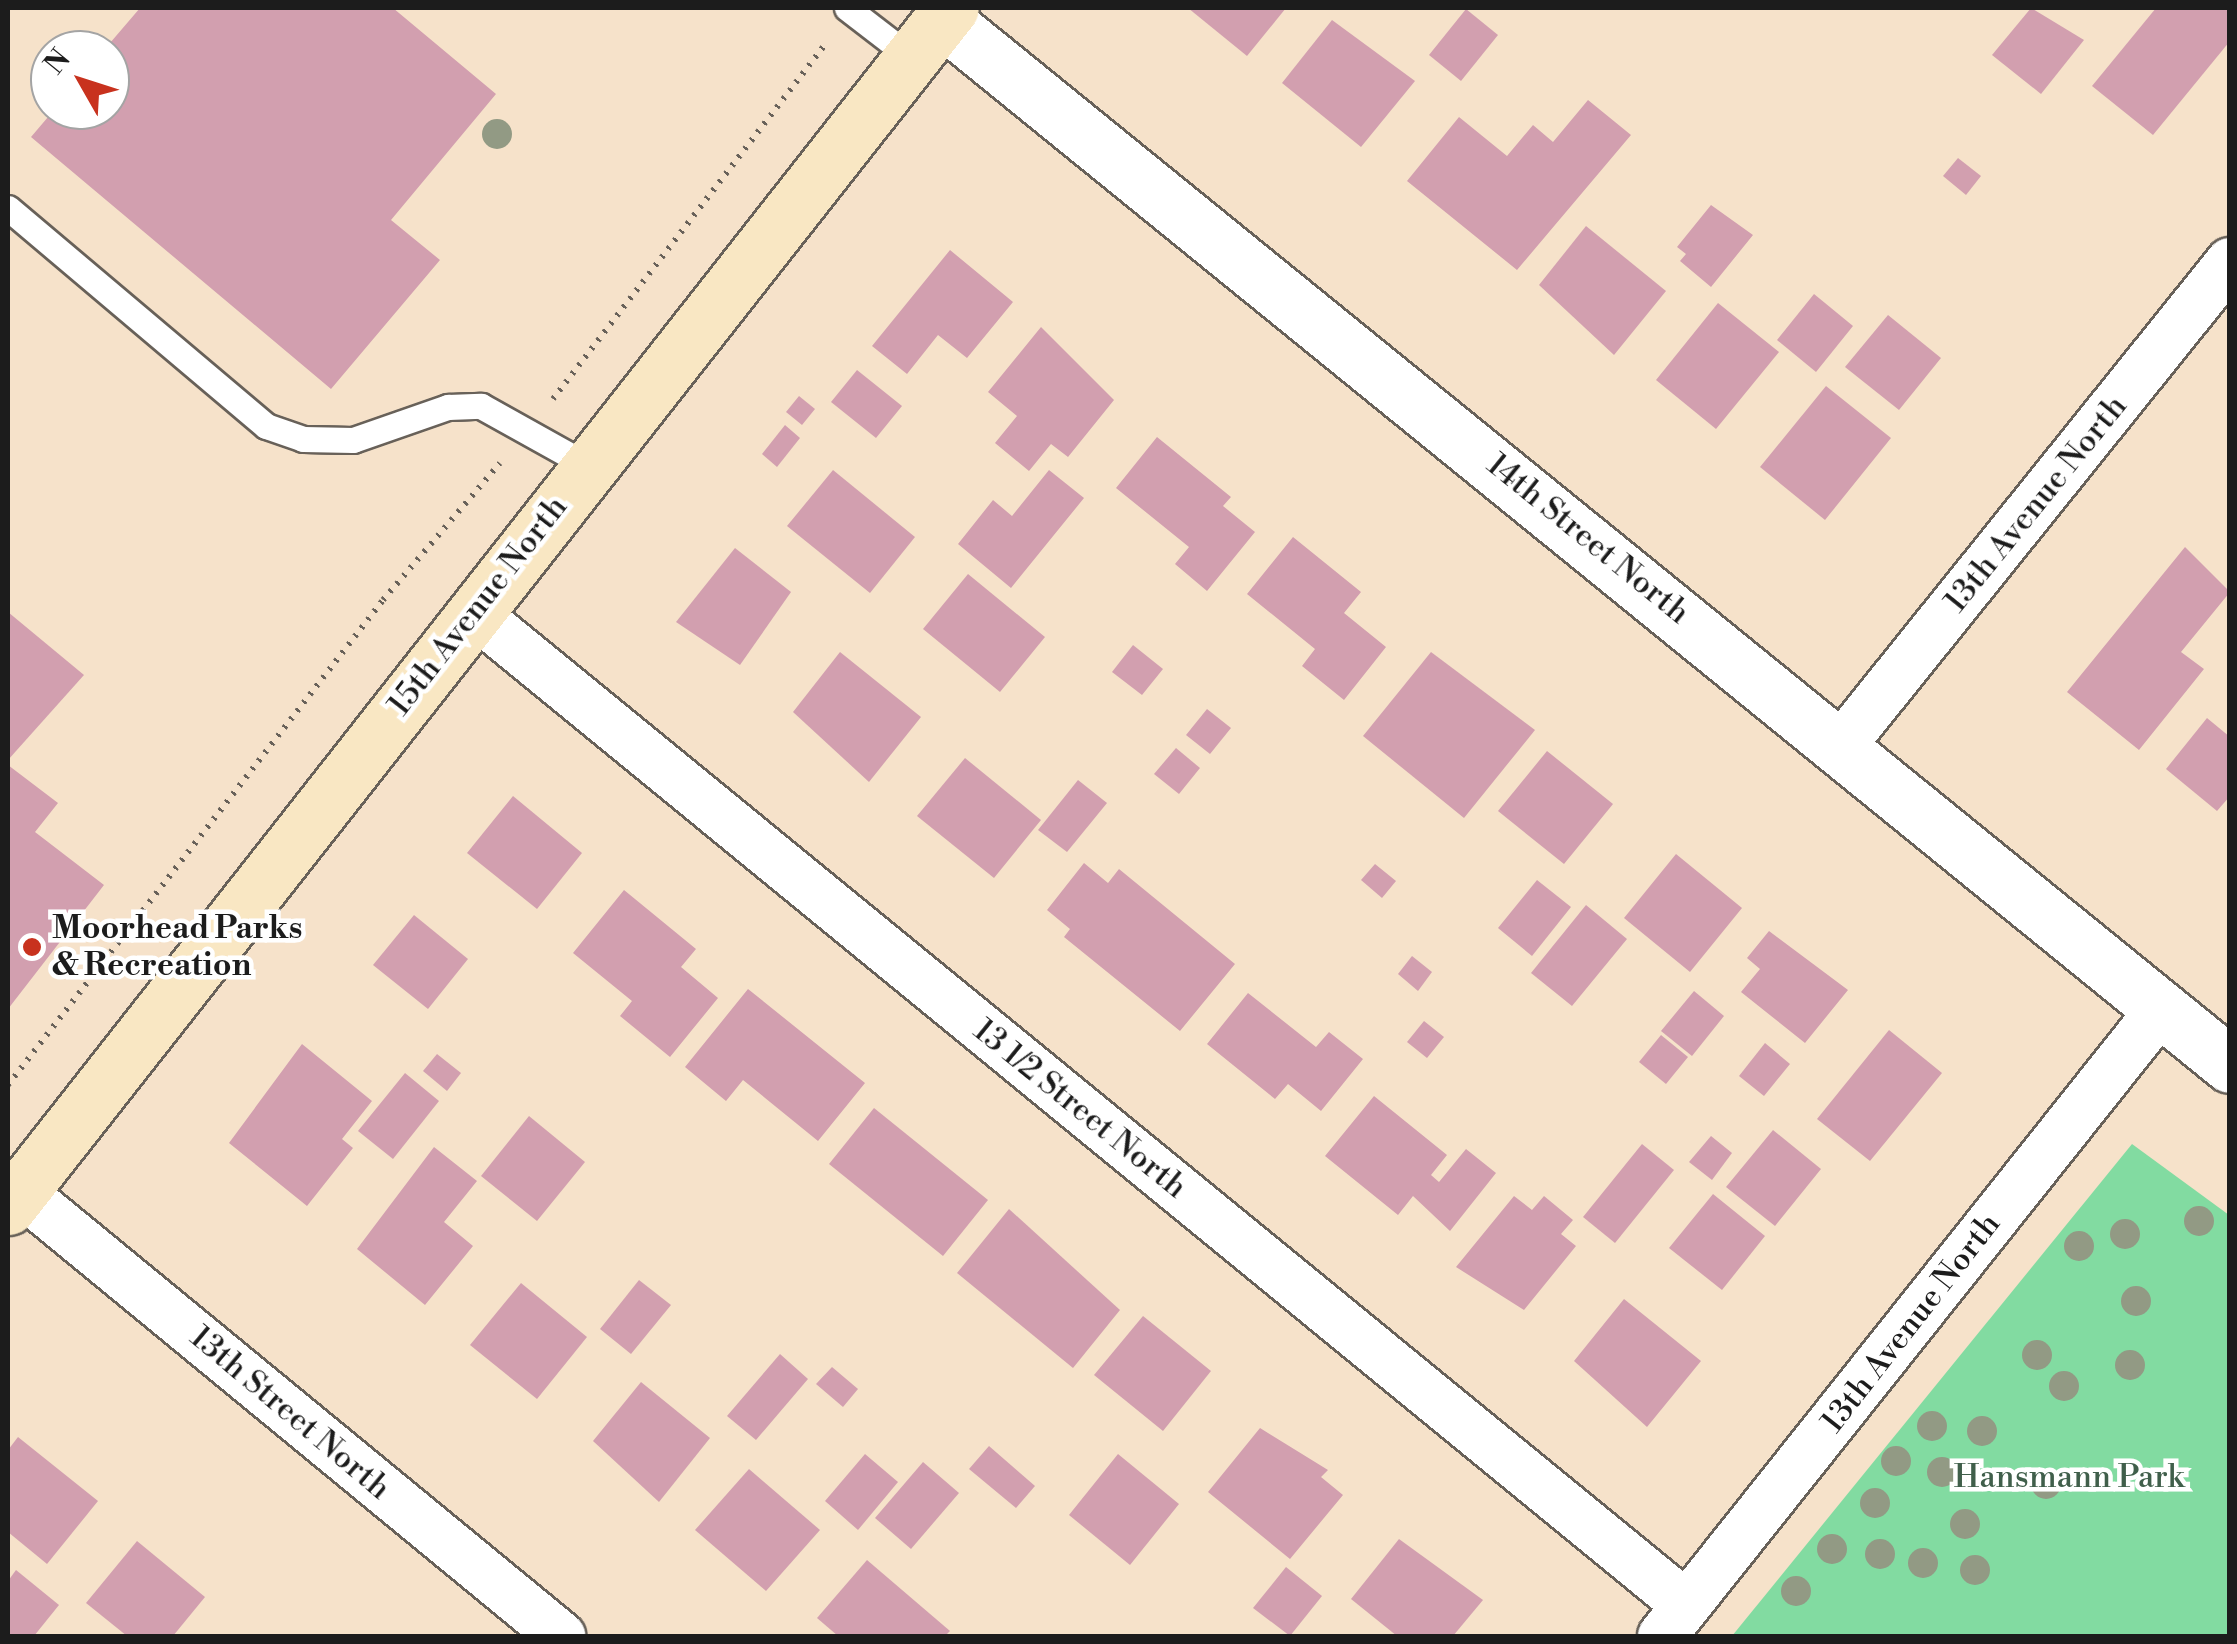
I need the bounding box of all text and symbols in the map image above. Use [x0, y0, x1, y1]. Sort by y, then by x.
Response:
north arrow [30, 30, 130, 130]
text: N [37, 42, 78, 82]
street label: 13th Avenue North [1937, 388, 2135, 620]
street label: 14th Street North [1479, 446, 1697, 632]
street label: 15th Avenue North [380, 489, 576, 723]
place label: Moorhead Parks & Recreation [52, 910, 303, 985]
marker: Moorhead Parks & Recreation [21, 936, 43, 958]
street label: 13 1/2 Street North [966, 1011, 1194, 1207]
street label: 13th Avenue North [1813, 1206, 2009, 1440]
street label: 13th Street North [182, 1318, 398, 1508]
park label: Hansmann Park [1954, 1458, 2184, 1496]

